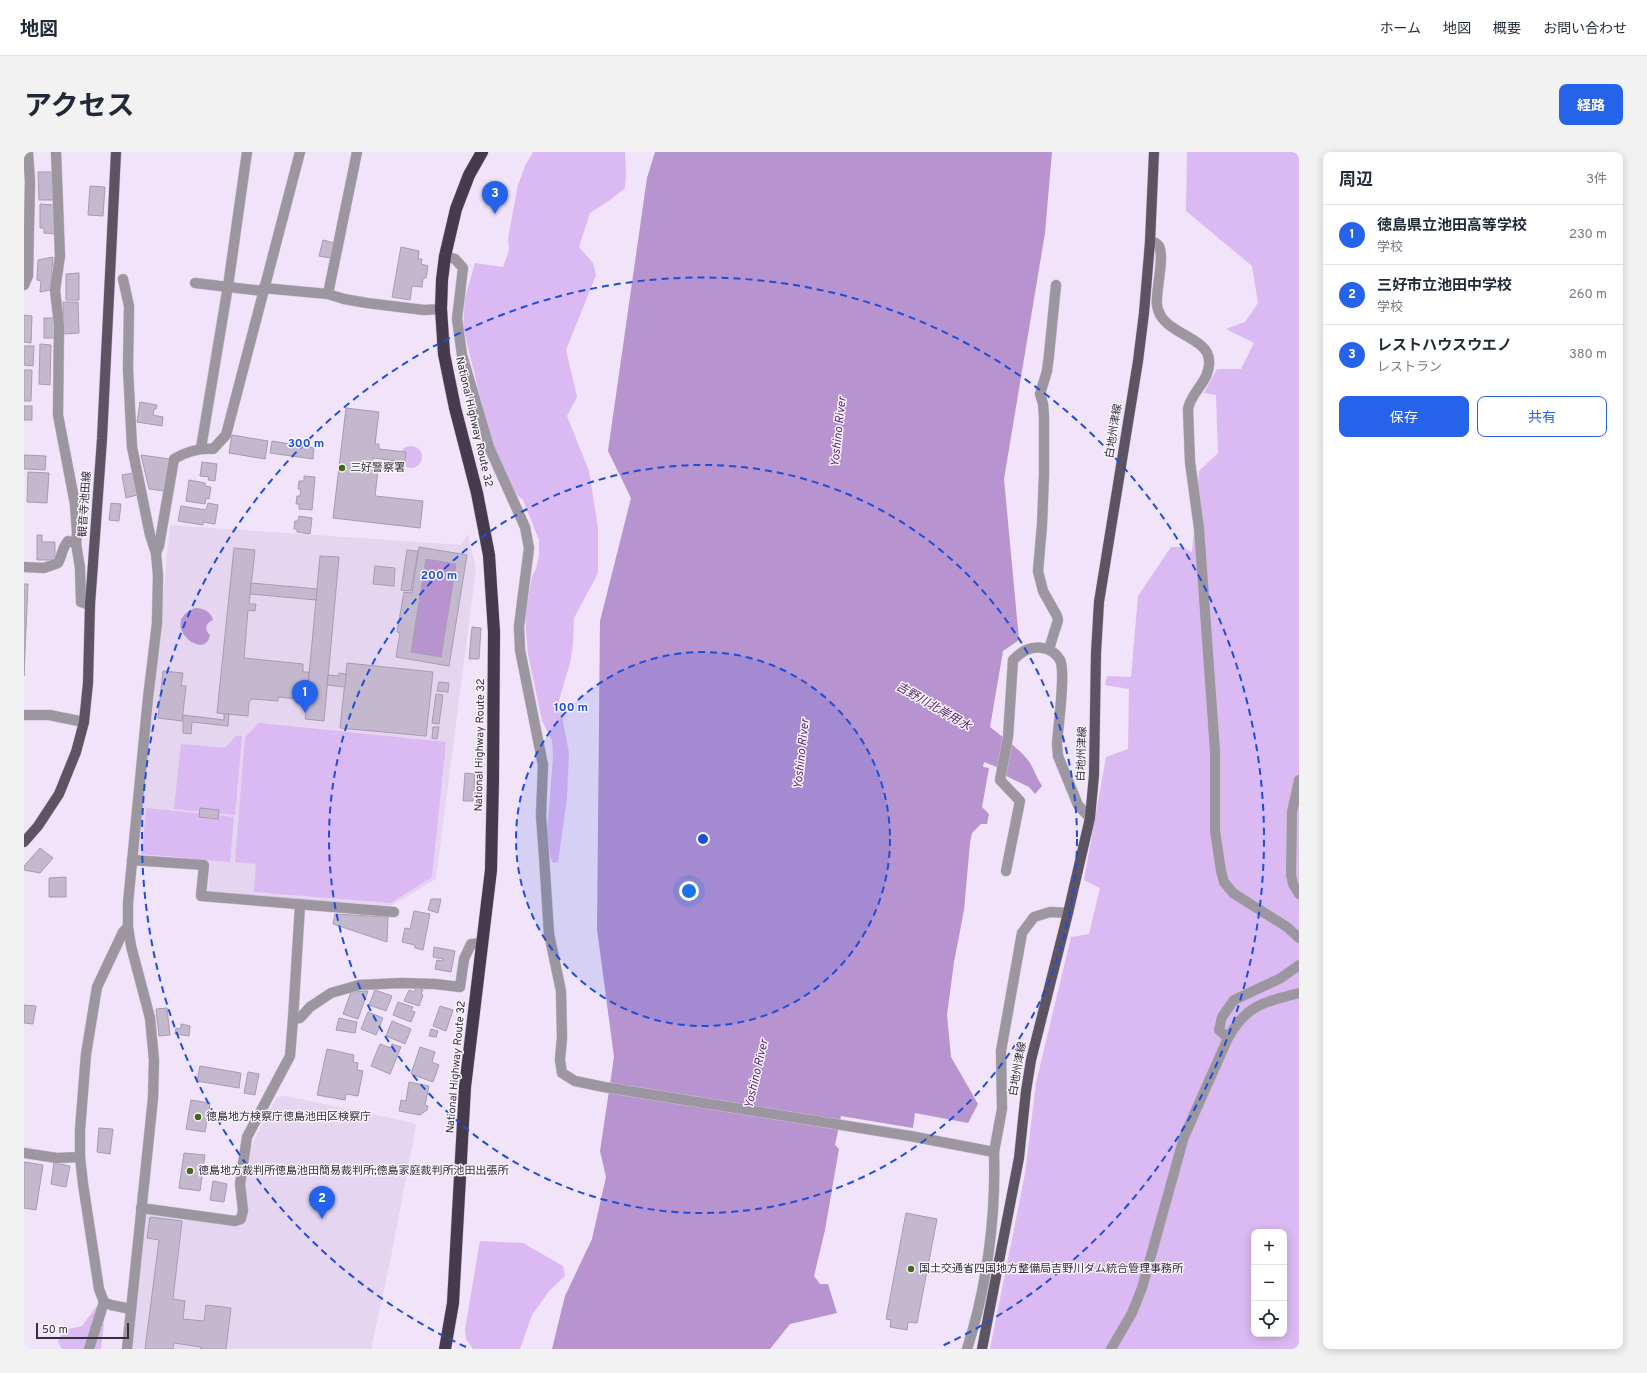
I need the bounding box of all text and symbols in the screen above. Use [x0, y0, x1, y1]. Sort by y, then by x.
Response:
text: 地図 [20, 18, 58, 42]
text: ホーム [1379, 21, 1421, 38]
text: 地図 [1443, 21, 1471, 38]
text: 概要 [1493, 21, 1521, 38]
text: お問い合わせ [1543, 21, 1627, 38]
button: 経路 [1559, 84, 1623, 125]
text: アクセス [24, 90, 135, 126]
text: 周辺 [1339, 170, 1373, 192]
text: 3件 [1586, 172, 1607, 188]
pin: 3 [482, 181, 508, 214]
text: 徳島県立池田高等学校 [1377, 217, 1527, 236]
text: 1 [1349, 227, 1355, 243]
text: 230 m [1569, 227, 1607, 243]
text: 学校 [1377, 240, 1403, 256]
text: 三好市立池田中学校 [1377, 277, 1512, 296]
text: 2 [1348, 287, 1356, 303]
text: 260 m [1569, 287, 1607, 303]
text: 学校 [1377, 300, 1403, 316]
text: レストハウスウエノ [1377, 337, 1512, 356]
text: 3 [1348, 347, 1356, 363]
text: 380 m [1569, 347, 1607, 363]
street label: National Highway Route 32 [452, 356, 496, 488]
text: レストラン [1377, 360, 1442, 376]
water label: Yoshino River [827, 395, 851, 468]
button: 保存 [1339, 396, 1469, 437]
button: 共有 [1477, 396, 1607, 437]
street label: 白地州津線 [1103, 403, 1125, 459]
text: 300 m [288, 436, 324, 452]
place label: 三好警察署 [350, 461, 405, 475]
marker: 三好警察署 [337, 463, 347, 473]
street label: 観音寺池田線 [76, 471, 94, 537]
text: 200 m [421, 568, 457, 584]
street label: National Highway Route 32 [472, 678, 488, 812]
water label: 吉野川北岸用水 [893, 679, 975, 736]
pin: 1 [292, 680, 318, 713]
text: 100 m [554, 700, 588, 716]
water label: Yoshino River [790, 717, 814, 790]
street label: 白地州津線 [1074, 726, 1090, 782]
centre of rings [696, 832, 710, 846]
your location [679, 881, 699, 901]
street label: National Highway Route 32 [443, 1000, 469, 1134]
water label: Yoshino River [741, 1036, 773, 1110]
street label: 白地州津線 [1006, 1041, 1030, 1097]
place label: 徳島地方検察庁徳島池田区検察庁 [206, 1110, 371, 1124]
marker: 徳島地方検察庁徳島池田区検察庁 [193, 1112, 203, 1122]
place label: 徳島地方裁判所徳島池田簡易裁判所;徳島家庭裁判所池田出張所 [198, 1164, 509, 1178]
marker: 徳島地方裁判所徳島池田簡易裁判所;徳島家庭裁判所池田出張所 [185, 1166, 195, 1176]
pin: 2 [309, 1186, 335, 1219]
map controls [1251, 1229, 1287, 1337]
button: + [1251, 1229, 1287, 1265]
place label: 国土交通省四国地方整備局吉野川ダム統合管理事務所 [919, 1262, 1184, 1276]
marker: 国土交通省四国地方整備局吉野川ダム統合管理事務所 [906, 1264, 916, 1274]
button: − [1251, 1265, 1287, 1301]
button: locate [1251, 1301, 1287, 1337]
scale bar [36, 1321, 129, 1340]
text: 50 m [42, 1323, 68, 1337]

